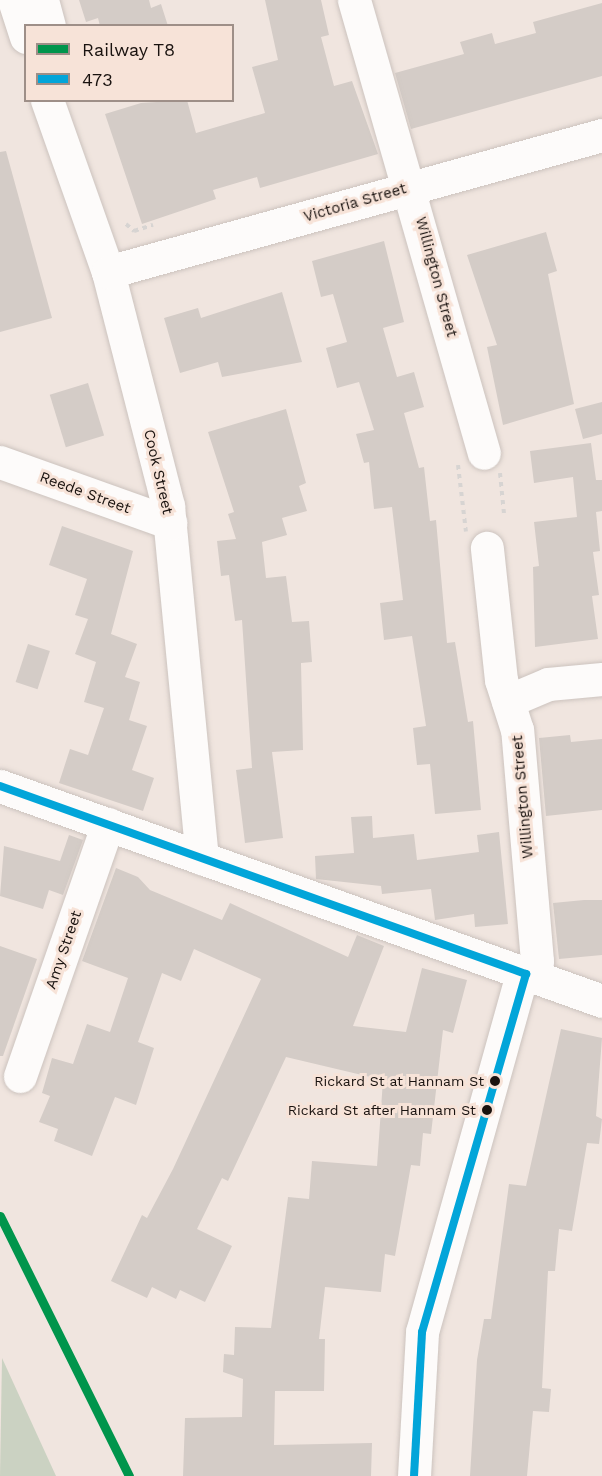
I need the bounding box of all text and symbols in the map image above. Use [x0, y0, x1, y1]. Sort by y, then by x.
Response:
legend [24, 24, 234, 102]
text: Railway T8 [82, 39, 175, 60]
text: 473 [82, 69, 113, 90]
street label: Victoria Street [301, 180, 409, 226]
street label: Willington Street [411, 215, 461, 339]
street label: Cook Street [139, 428, 177, 516]
street label: Reede Street [37, 468, 133, 518]
street label: Willington Street [509, 735, 537, 859]
street label: Amy Street [42, 908, 86, 992]
place label: Rickard St at Hannam St [314, 1073, 484, 1089]
marker: Rickard St at Hannam St [489, 1075, 501, 1087]
place label: Rickard St after Hannam St [287, 1102, 476, 1118]
marker: Rickard St after Hannam St [481, 1104, 493, 1116]

